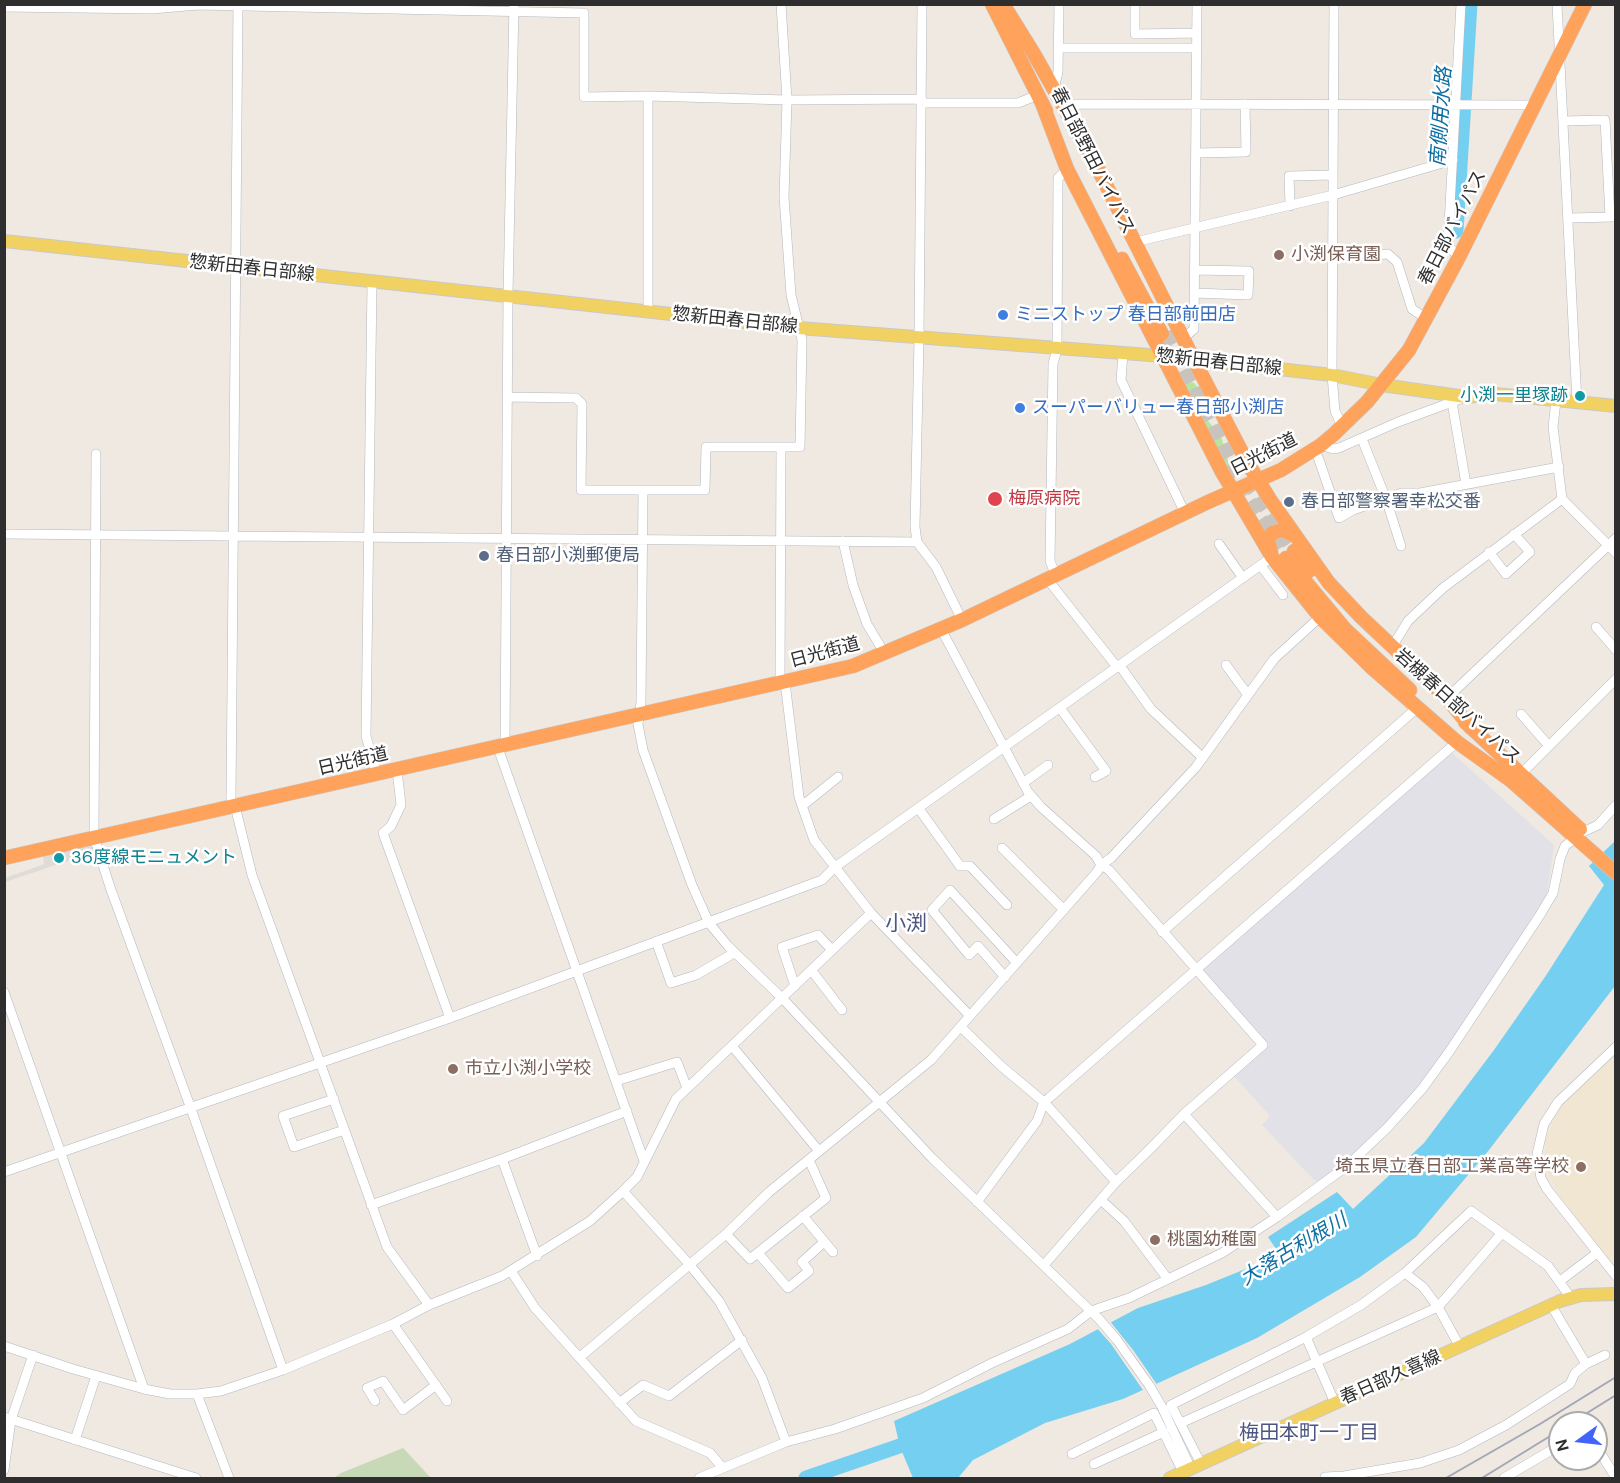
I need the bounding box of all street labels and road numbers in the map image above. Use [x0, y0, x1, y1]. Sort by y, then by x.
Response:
street label: 春日部野田バイパス [1046, 84, 1138, 238]
street label: 春日部バイパス [1415, 167, 1491, 289]
street label: 惣新田春日部線 [188, 252, 316, 286]
street label: 惣新田春日部線 [671, 304, 799, 338]
street label: 惣新田春日部線 [1155, 346, 1283, 380]
street label: 日光街道 [1227, 429, 1301, 481]
street label: 日光街道 [787, 633, 863, 673]
street label: 岩槻春日部バイパス [1390, 645, 1524, 769]
street label: 日光街道 [315, 743, 391, 781]
street label: 春日部久喜線 [1337, 1346, 1445, 1410]

